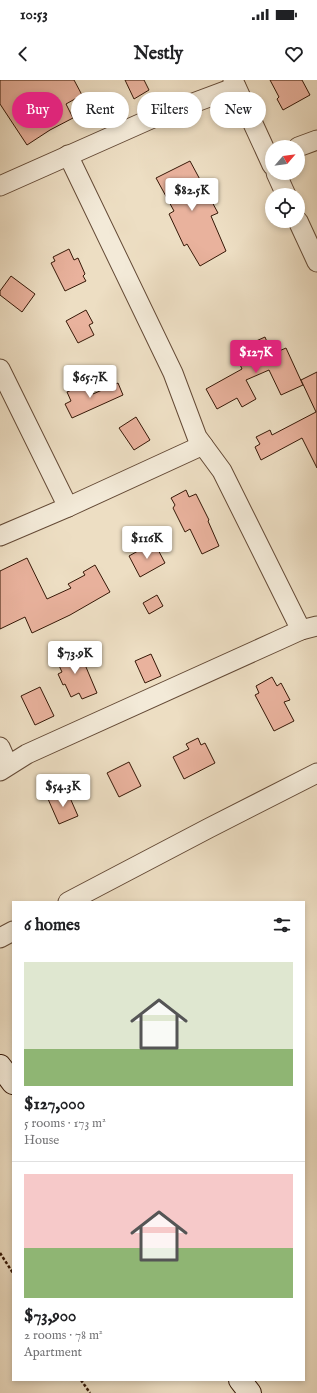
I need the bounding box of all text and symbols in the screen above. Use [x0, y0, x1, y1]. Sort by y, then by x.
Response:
text: 10:53 [20, 5, 48, 24]
icon: back [12, 43, 34, 65]
text: Nestly [134, 43, 183, 66]
icon: heart [283, 43, 305, 65]
chip: Buy [12, 92, 63, 128]
chip: Rent [71, 92, 129, 128]
chip: Filters [137, 92, 202, 128]
chip: New [210, 92, 266, 128]
north arrow [265, 140, 305, 180]
map controls [265, 140, 305, 228]
pin: $82.5K [159, 178, 225, 212]
text: $82.5K [174, 182, 210, 199]
button: locate [265, 188, 305, 228]
pin: $127K [228, 340, 284, 374]
text: $127K [239, 344, 273, 361]
pin: $65.7K [57, 365, 123, 399]
text: $65.7K [73, 369, 107, 386]
pin: $116K [119, 526, 175, 560]
text: $116K [131, 530, 163, 547]
pin: $73.9K [42, 641, 108, 675]
text: $73.9K [57, 645, 93, 662]
pin: $54.3K [30, 774, 96, 808]
text: $54.3K [45, 778, 81, 795]
icon: filters [271, 914, 293, 936]
text: 6 homes [24, 915, 80, 936]
icon: home [123, 988, 195, 1060]
text: $127,000 [24, 1094, 85, 1115]
text: 5 rooms · 173 m² [24, 1115, 106, 1132]
text: House [24, 1132, 59, 1149]
icon: home [123, 1200, 195, 1272]
text: $73,900 [24, 1306, 76, 1327]
text: 2 rooms · 78 m² [24, 1327, 103, 1344]
text: Apartment [24, 1344, 82, 1361]

